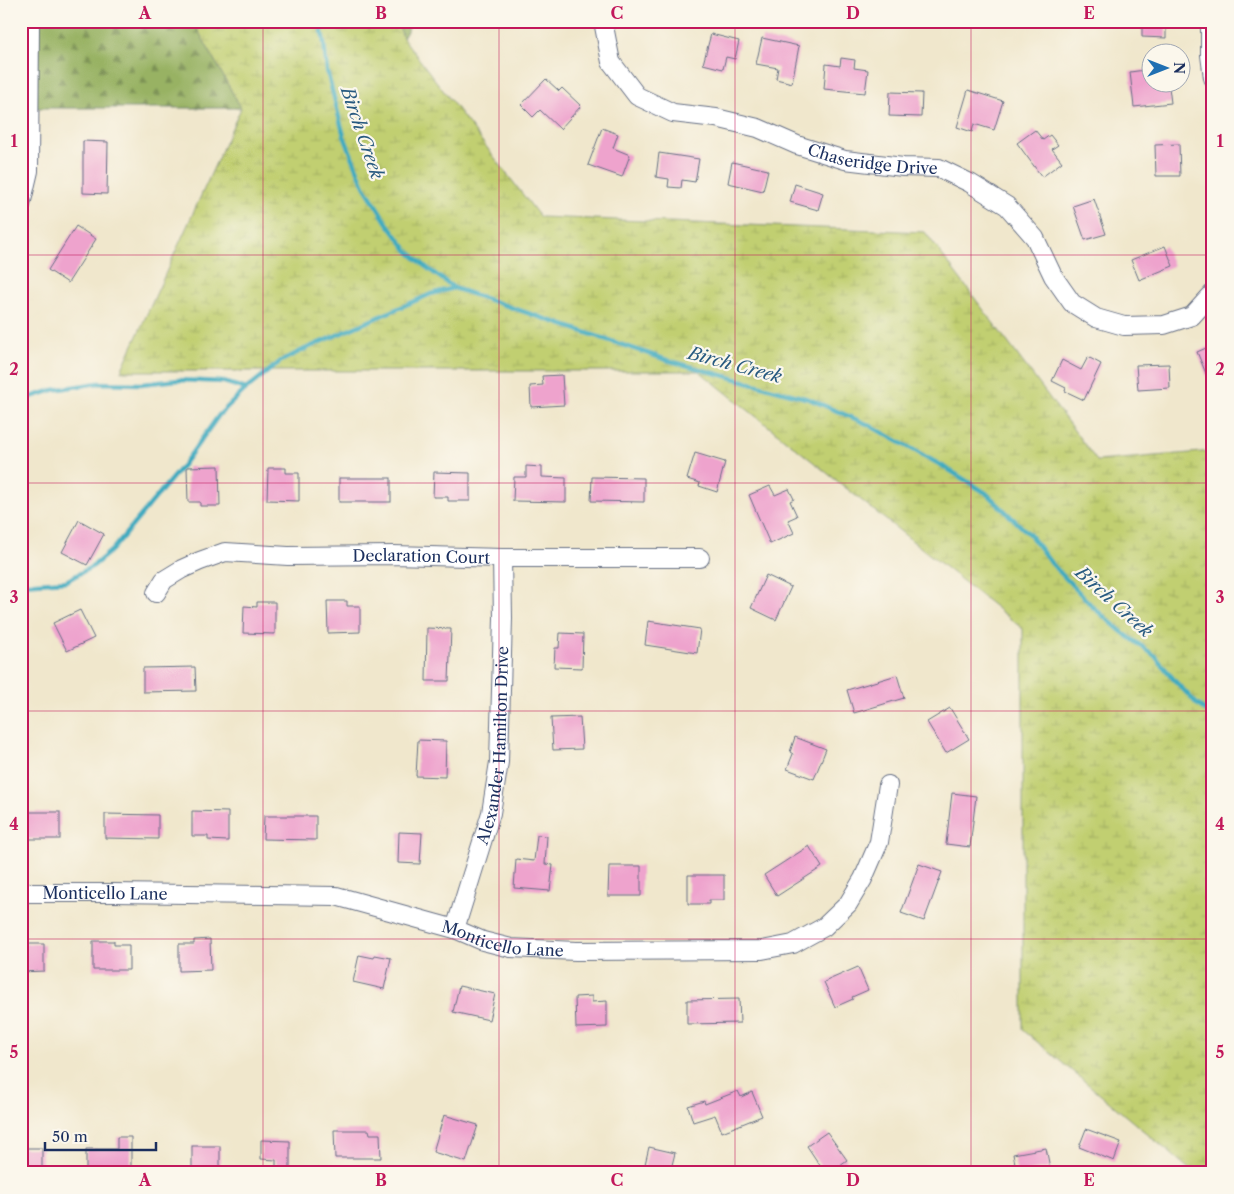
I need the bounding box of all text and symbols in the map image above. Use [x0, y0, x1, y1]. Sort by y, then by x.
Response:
text: A [138, 3, 152, 23]
text: B [375, 3, 387, 23]
text: C [611, 3, 623, 23]
text: D [846, 3, 860, 23]
text: E [1083, 3, 1095, 23]
north arrow [1142, 42, 1192, 92]
text: N [1170, 62, 1188, 74]
water label: Birch Creek [335, 82, 388, 183]
text: 1 [10, 131, 18, 151]
text: 1 [1216, 131, 1224, 151]
street label: Chaseridge Drive [805, 139, 938, 178]
water label: Birch Creek [684, 341, 785, 388]
text: 2 [9, 359, 19, 379]
text: 2 [1215, 359, 1225, 379]
street label: Declaration Court [352, 545, 491, 568]
water label: Birch Creek [1070, 560, 1157, 643]
text: 3 [9, 587, 19, 607]
text: 3 [1215, 587, 1225, 607]
street label: Alexander Hamilton Drive [472, 646, 512, 848]
text: 4 [9, 814, 19, 834]
text: 4 [1215, 814, 1225, 834]
street label: Monticello Lane [42, 883, 168, 904]
street label: Monticello Lane [440, 916, 564, 960]
text: 5 [10, 1042, 19, 1062]
text: 5 [1216, 1042, 1225, 1062]
scale bar [45, 1119, 156, 1151]
text: 50 m [52, 1127, 88, 1146]
text: A [138, 1170, 152, 1190]
text: B [375, 1170, 387, 1190]
text: C [611, 1170, 623, 1190]
text: D [846, 1170, 860, 1190]
text: E [1083, 1170, 1095, 1190]

